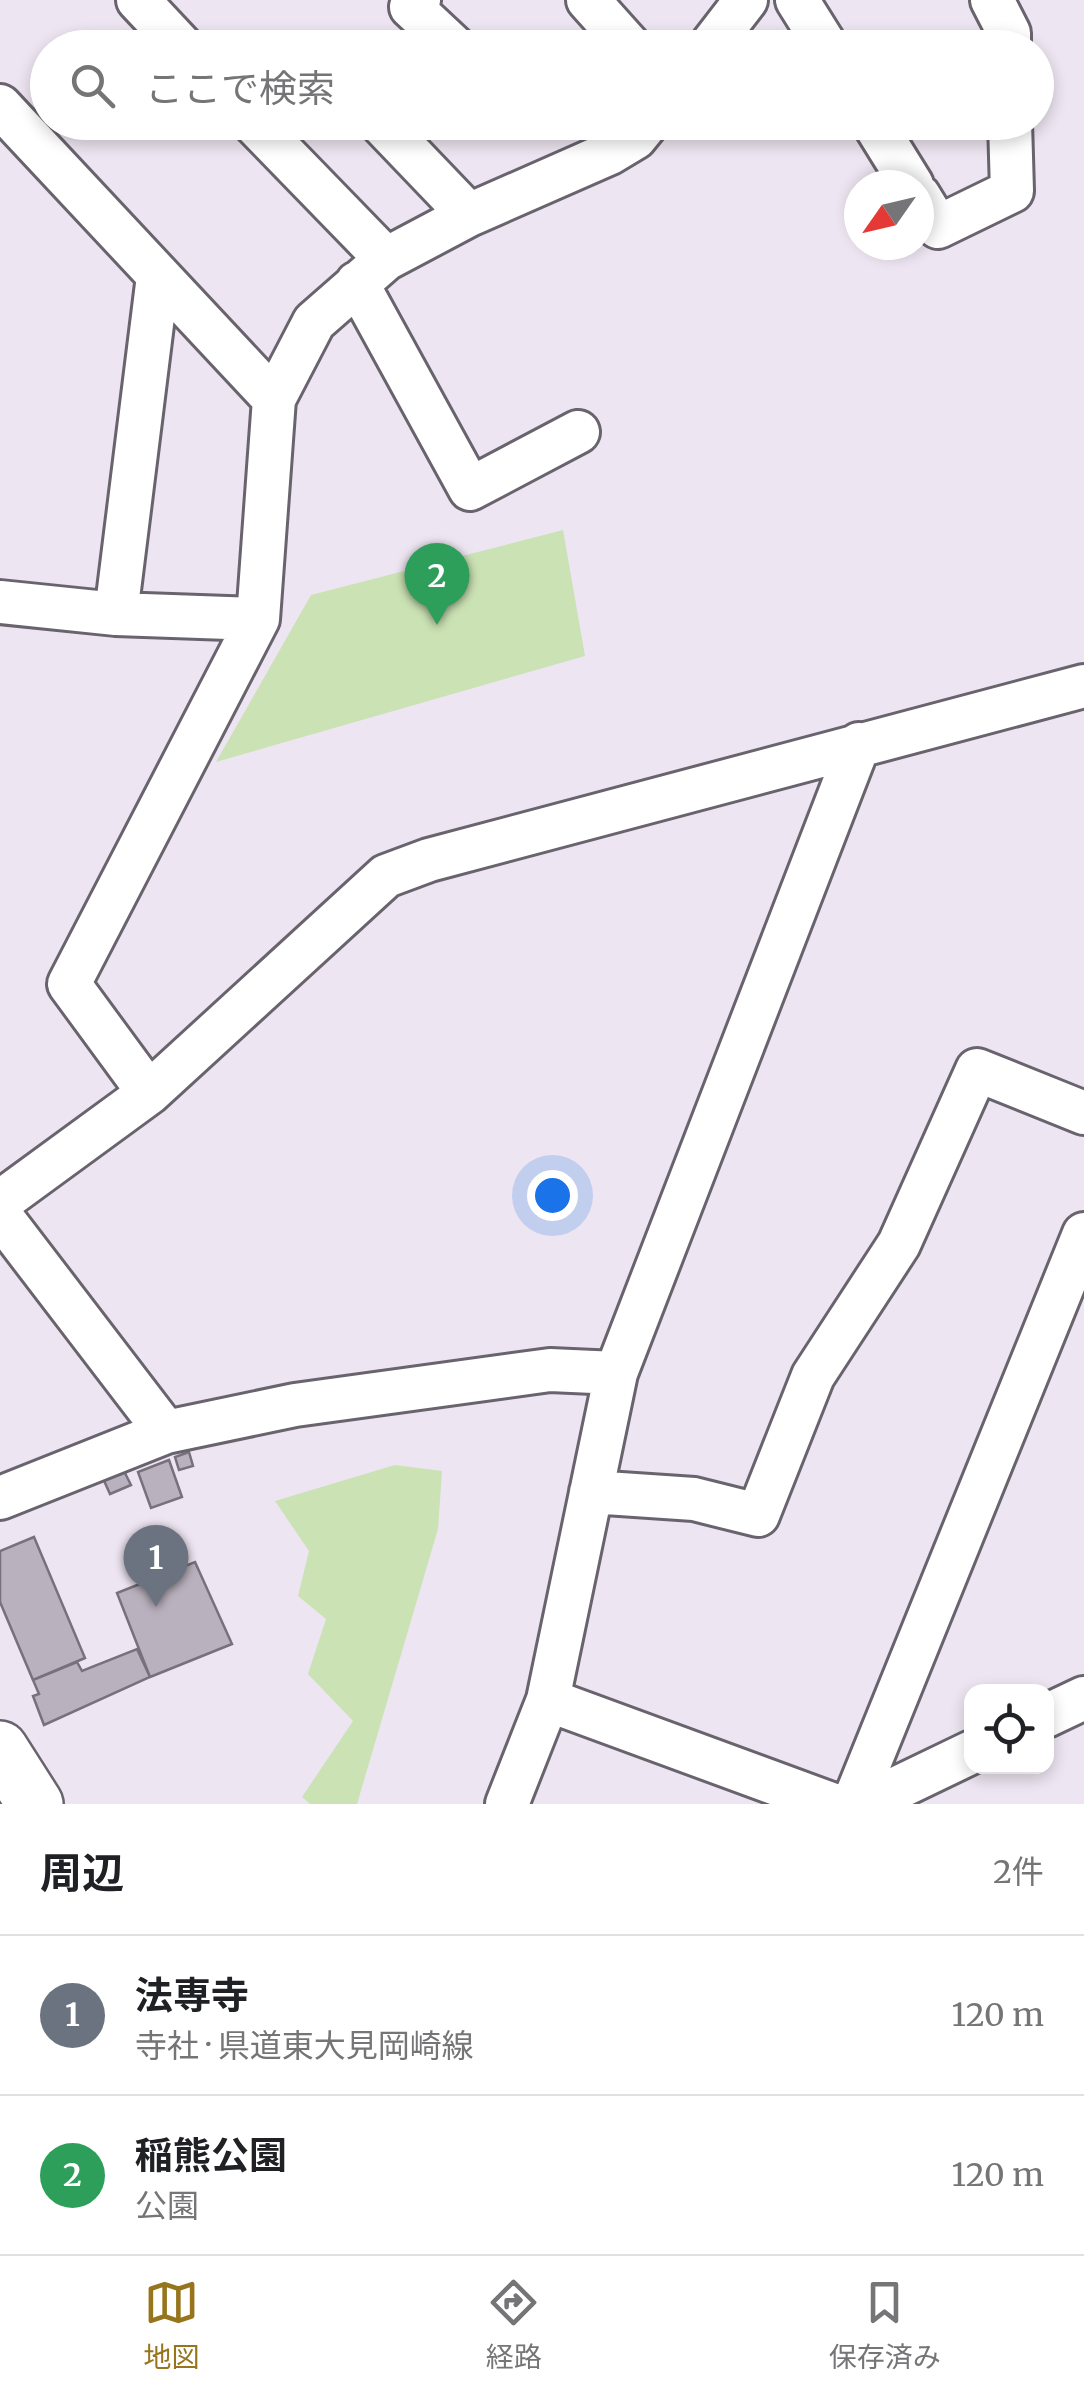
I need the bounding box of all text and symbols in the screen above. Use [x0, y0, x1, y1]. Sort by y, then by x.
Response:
search box [30, 30, 1054, 140]
icon: search [65, 58, 120, 113]
text: ここで検索 [145, 65, 335, 112]
north arrow [844, 170, 934, 260]
pin: 2 [404, 542, 470, 625]
your location [527, 1170, 578, 1221]
pin: 1 [124, 1524, 188, 1607]
map controls [964, 1684, 1054, 1774]
button: locate [964, 1684, 1054, 1774]
text: 周辺 [40, 1847, 124, 1899]
text: 2件 [993, 1852, 1044, 1892]
text: 法専寺 [135, 1972, 249, 2019]
text: 1 [65, 1995, 80, 2035]
text: 120 m [952, 1995, 1044, 2035]
text: 寺社 · 県道東大見岡崎線 [135, 2026, 474, 2066]
text: 稲熊公園 [135, 2132, 287, 2179]
text: 2 [63, 2155, 82, 2195]
text: 120 m [952, 2155, 1044, 2195]
text: 公園 [135, 2186, 199, 2226]
tab: 地図 [143, 2275, 199, 2375]
tab: 経路 [486, 2275, 542, 2375]
tab: 保存済み [829, 2275, 941, 2375]

